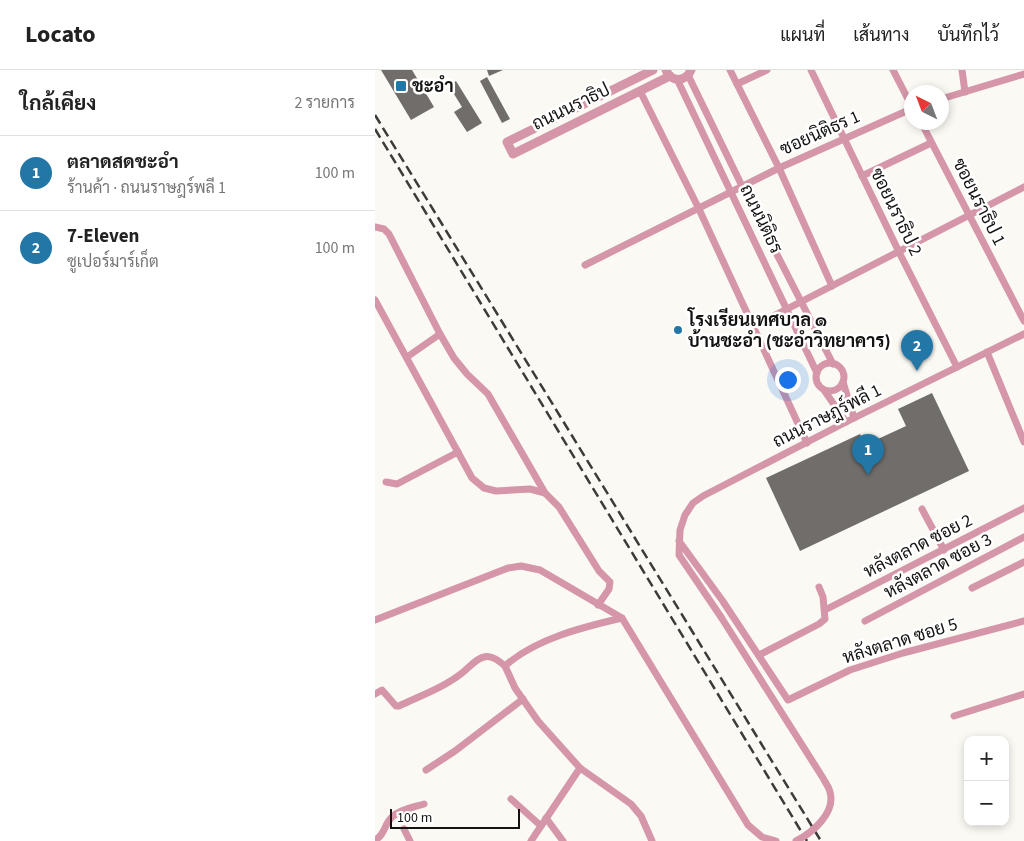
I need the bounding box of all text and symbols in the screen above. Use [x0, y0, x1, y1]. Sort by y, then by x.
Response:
text: Locato [25, 17, 96, 52]
text: แผนที่ [780, 23, 825, 48]
text: เส้นทาง [853, 23, 909, 48]
text: บันทึกไว้ [937, 23, 999, 48]
place label: ชะอำ [412, 74, 454, 99]
street label: ถนนนราธิป [528, 77, 614, 137]
marker: ชะอำ [394, 79, 408, 93]
north arrow [904, 85, 949, 130]
text: ใกล้เคียง [20, 88, 96, 118]
text: 2 รายการ [294, 92, 355, 114]
street label: ซอยนิติธร 1 [776, 104, 864, 162]
text: ตลาดสดชะอำ [67, 149, 179, 176]
street label: ซอยนราธิป 1 [946, 154, 1012, 250]
text: 1 [32, 162, 40, 184]
text: 100 m [315, 162, 355, 184]
street label: ซอยนราธิป 2 [864, 164, 928, 260]
text: ร้านค้า · ถนนราษฎร์พลี 1 [67, 177, 226, 199]
street label: ถนนนิติธร [733, 180, 789, 258]
text: 7-Eleven [67, 223, 139, 250]
text: 2 [32, 237, 40, 259]
text: 100 m [315, 237, 355, 259]
text: ซูเปอร์มาร์เก็ต [67, 251, 159, 273]
place label: โรงเรียนเทศบาล ๑ บ้านชะอำ (ชะอำวิทยาคาร) [687, 307, 891, 354]
marker: โรงเรียนเทศบาล ๑ บ้านชะอำ (ชะอำวิทยาคาร) [672, 324, 684, 336]
pin: 2 [901, 330, 933, 371]
your location [775, 367, 801, 393]
street label: ถนนราษฎร์พลี 1 [769, 379, 885, 453]
pin: 1 [852, 434, 884, 475]
street label: หลังตลาด ซอย 2 [859, 508, 977, 584]
street label: หลังตลาด ซอย 3 [880, 527, 996, 605]
street label: หลังตลาด ซอย 5 [839, 612, 961, 670]
map controls [964, 736, 1009, 826]
button: + [964, 736, 1009, 781]
button: − [964, 781, 1009, 826]
scale bar [390, 806, 520, 829]
text: 100 m [397, 808, 432, 828]

